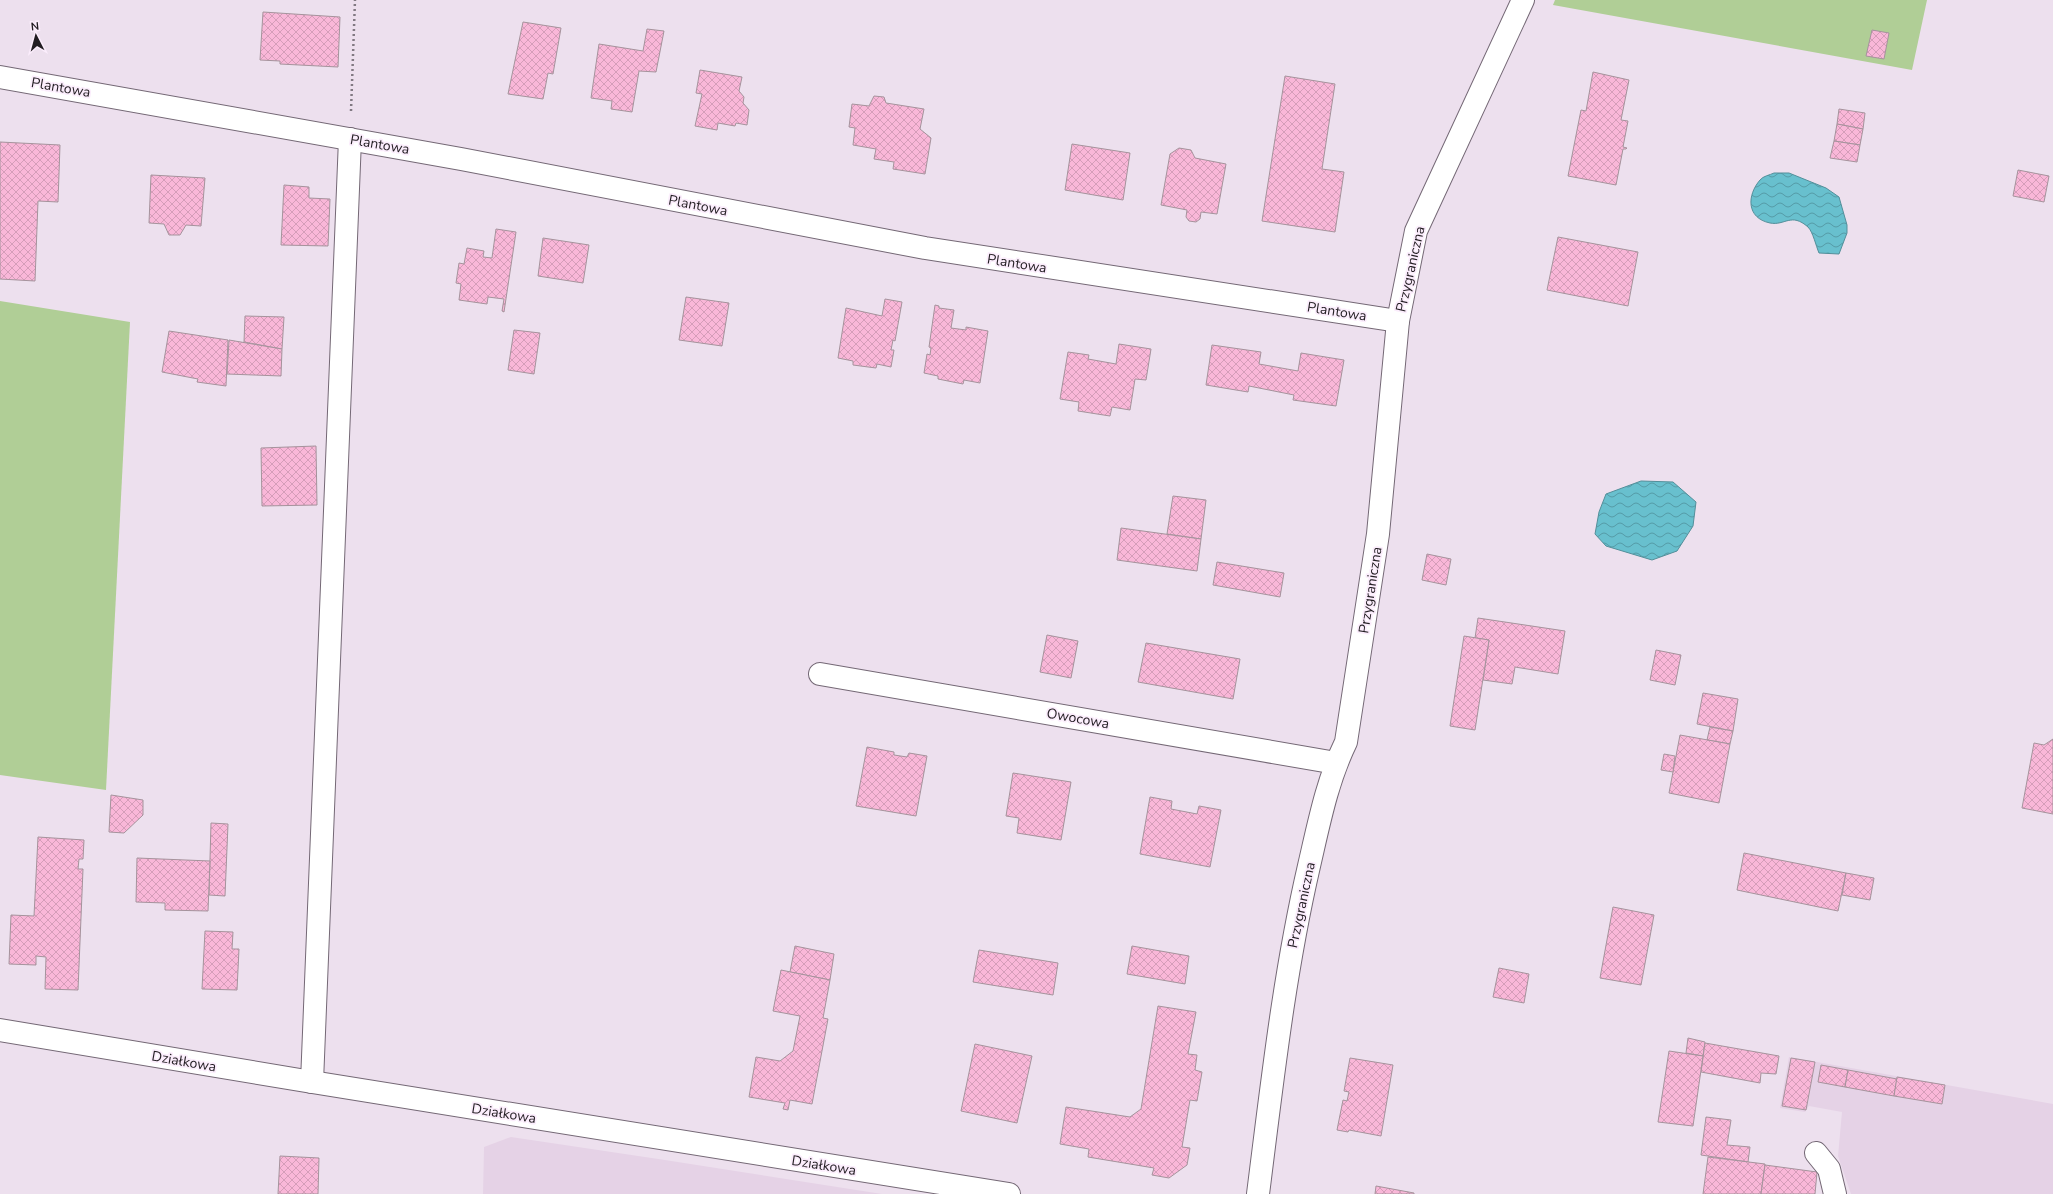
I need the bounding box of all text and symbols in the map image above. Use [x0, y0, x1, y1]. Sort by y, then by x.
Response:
north arrow [16, 16, 56, 56]
text: N [30, 19, 40, 34]
street label: Plantowa [30, 73, 92, 102]
street label: Plantowa [349, 130, 411, 159]
street label: Plantowa [667, 190, 729, 221]
street label: Przygraniczna [1391, 224, 1430, 314]
street label: Plantowa [986, 249, 1048, 278]
street label: Plantowa [1306, 297, 1368, 326]
street label: Przygraniczna [1354, 545, 1387, 635]
street label: Owocowa [1045, 704, 1111, 733]
street label: Przygraniczna [1283, 860, 1320, 950]
street label: Działkowa [150, 1046, 218, 1077]
street label: Działkowa [470, 1099, 538, 1128]
street label: Działkowa [790, 1151, 858, 1180]

